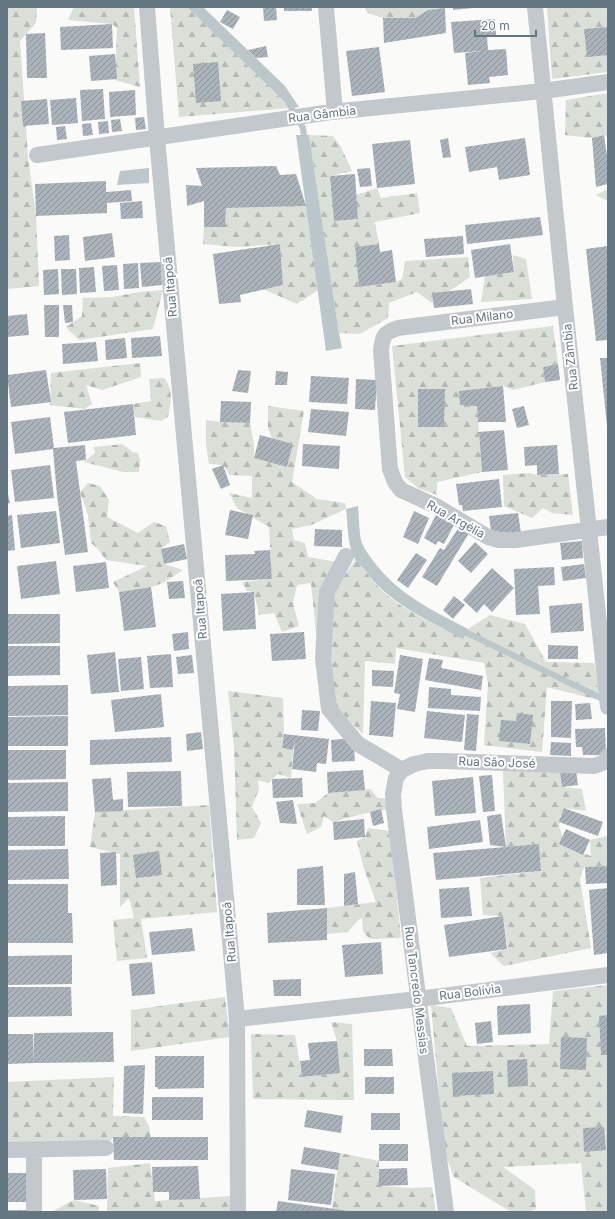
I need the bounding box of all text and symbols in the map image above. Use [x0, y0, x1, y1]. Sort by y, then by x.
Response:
scale bar [475, 12, 536, 38]
text: 20 m [481, 18, 510, 33]
street label: Rua Gâmbia [287, 102, 357, 126]
street label: Rua Itapoã [160, 256, 180, 318]
street label: Rua Milano [450, 306, 514, 328]
street label: Rua Zâmbia [559, 323, 581, 391]
street label: Rua Argélia [424, 497, 488, 541]
street label: Rua Itapoã [190, 578, 210, 640]
street label: Rua São José [458, 753, 536, 771]
street label: Rua Itapoã [219, 901, 239, 963]
street label: Rua Tancredo Messias [402, 925, 432, 1055]
street label: Rua Bolívia [438, 981, 502, 1003]

